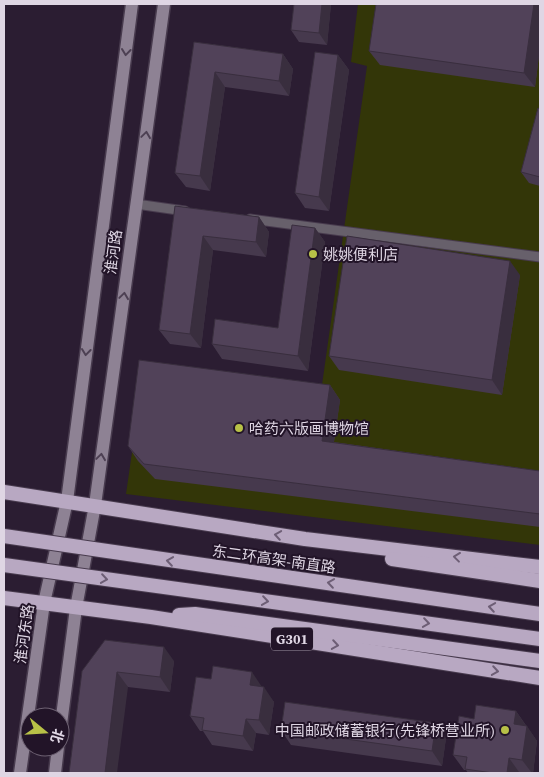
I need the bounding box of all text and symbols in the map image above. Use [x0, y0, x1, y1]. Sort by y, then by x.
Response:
one-way arrow [121, 48, 131, 56]
one-way arrow [140, 131, 151, 139]
street label: 淮河路 [99, 228, 127, 276]
place label: 姚姚便利店 [323, 244, 398, 265]
marker: 姚姚便利店 [307, 248, 319, 260]
one-way arrow [118, 292, 129, 300]
one-way arrow [82, 348, 92, 356]
place label: 哈药六版画博物馆 [249, 418, 369, 439]
marker: 哈药六版画博物馆 [233, 422, 245, 434]
one-way arrow [96, 453, 106, 461]
one-way arrow [274, 530, 282, 541]
street label: 东二环高架-南直路 [211, 540, 337, 578]
one-way arrow [453, 552, 461, 563]
one-way arrow [166, 556, 174, 567]
one-way arrow [100, 573, 108, 584]
one-way arrow [327, 578, 335, 589]
one-way arrow [261, 596, 269, 606]
one-way arrow [488, 602, 496, 613]
street label: 淮河东路 [9, 603, 39, 665]
one-way arrow [422, 618, 430, 628]
road number: G301 [271, 628, 313, 650]
one-way arrow [330, 640, 339, 650]
one-way arrow [492, 665, 500, 676]
north arrow [20, 707, 70, 757]
place label: 中国邮政储蓄银行(先锋桥营业所) [275, 720, 495, 741]
marker: 中国邮政储蓄银行(先锋桥营业所) [499, 724, 511, 736]
text: 北 [46, 726, 69, 746]

